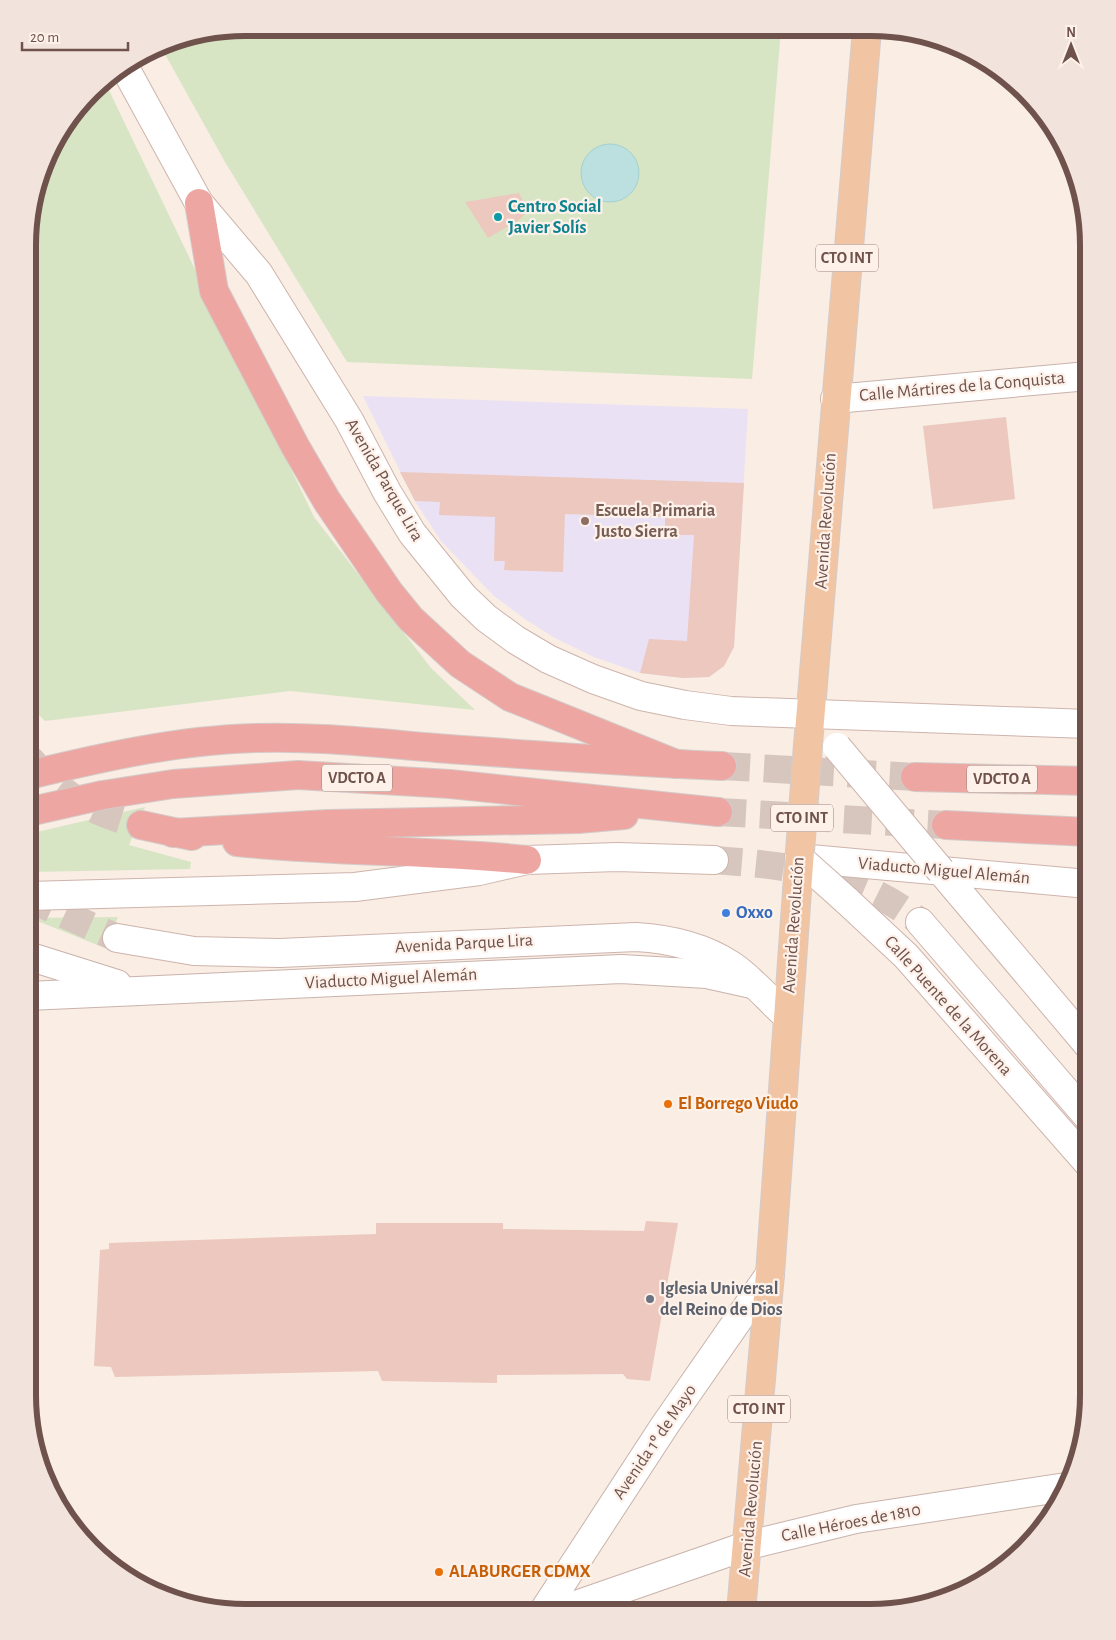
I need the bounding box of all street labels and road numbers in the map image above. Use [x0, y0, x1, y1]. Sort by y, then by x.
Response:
road number: CTO INT [816, 244, 878, 272]
street label: Calle Mártires de la Conquista [858, 369, 1066, 405]
street label: Avenida Parque Lira [342, 416, 426, 544]
street label: Avenida Revolución [812, 452, 840, 590]
road number: VDCTO A [322, 764, 392, 791]
road number: VDCTO A [967, 766, 1037, 792]
road number: CTO INT [771, 804, 833, 831]
street label: Viaducto Miguel Alemán [857, 855, 1031, 887]
street label: Avenida Revolución [780, 856, 808, 994]
street label: Avenida Parque Lira [395, 931, 533, 957]
street label: Calle Puente de la Morena [881, 933, 1015, 1079]
street label: Viaducto Miguel Alemán [304, 965, 478, 993]
street label: Avenida 1º de Mayo [610, 1381, 700, 1503]
road number: CTO INT [728, 1396, 790, 1422]
street label: Avenida Revolución [736, 1440, 766, 1578]
street label: Calle Héroes de 1810 [780, 1501, 922, 1545]

